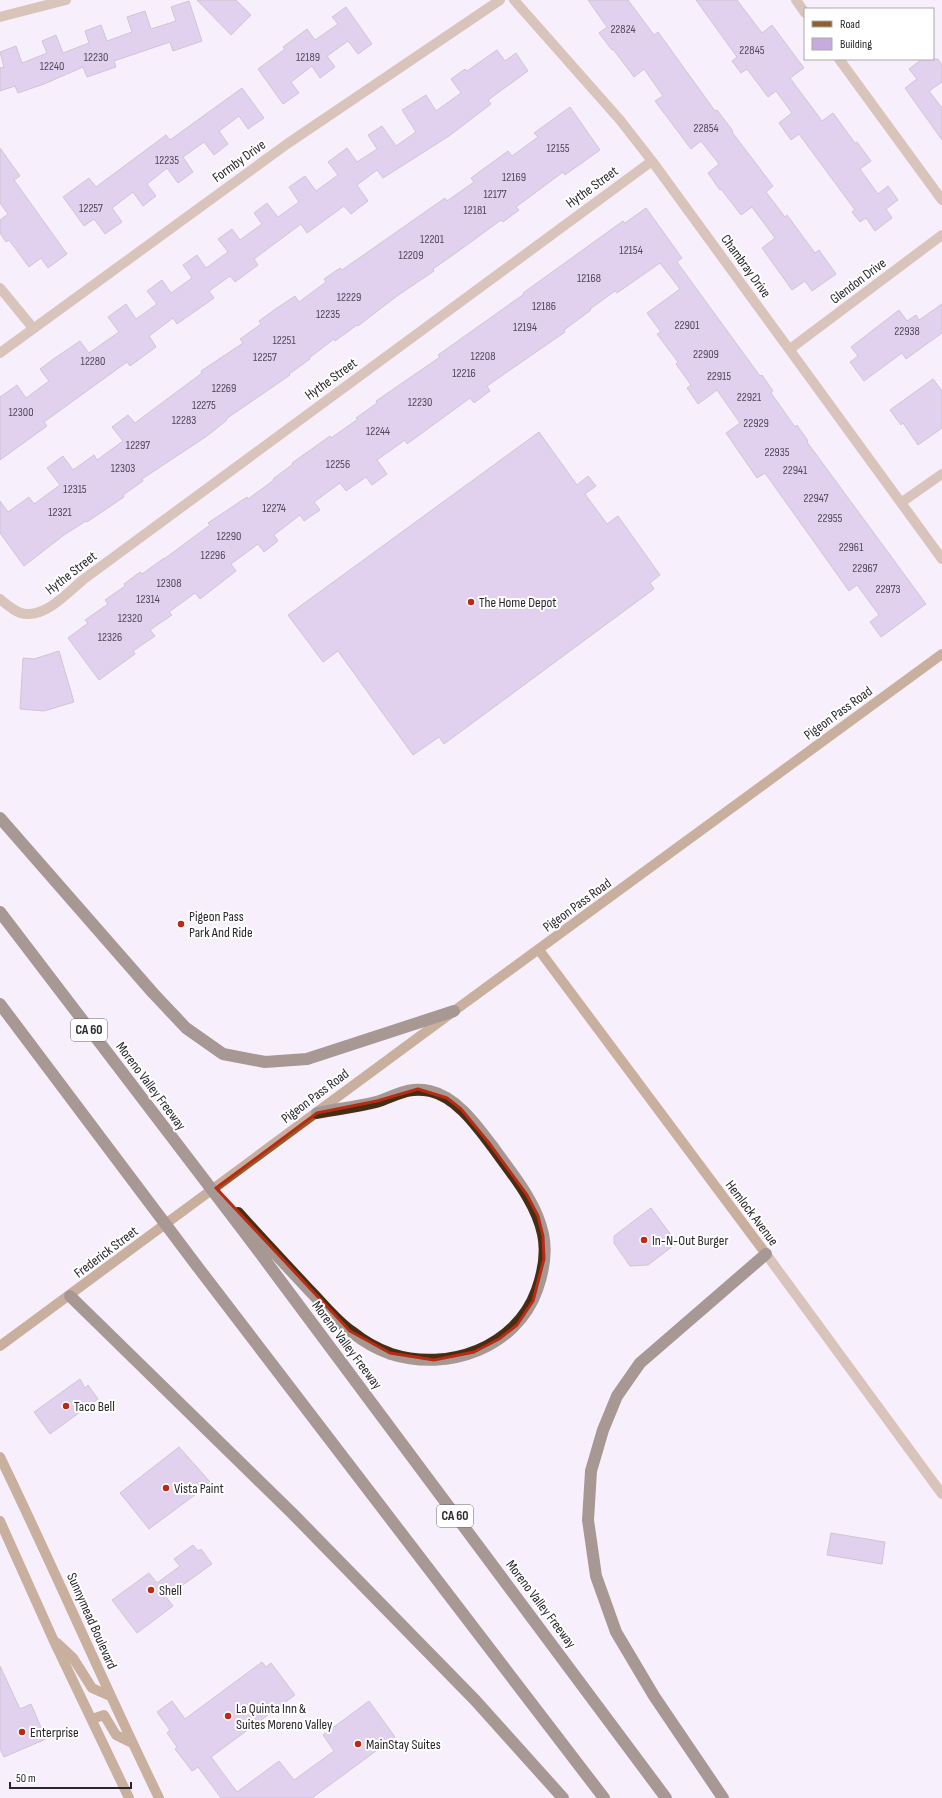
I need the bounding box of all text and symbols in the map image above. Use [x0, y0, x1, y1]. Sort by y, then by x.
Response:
legend [804, 8, 934, 60]
text: Road [840, 17, 860, 32]
house number: 22824 [610, 22, 636, 37]
text: Building [840, 37, 872, 52]
house number: 22845 [739, 43, 765, 58]
house number: 12230 [84, 50, 108, 65]
house number: 12189 [296, 50, 320, 65]
house number: 12240 [40, 59, 64, 74]
house number: 22854 [693, 121, 719, 136]
street label: Formby Drive [209, 136, 269, 186]
house number: 12155 [546, 141, 570, 156]
house number: 12235 [155, 153, 179, 168]
street label: Hythe Street [563, 162, 621, 212]
house number: 12169 [502, 170, 526, 185]
house number: 12177 [483, 187, 507, 202]
house number: 12257 [79, 201, 103, 216]
house number: 12181 [464, 203, 487, 218]
street label: Chambray Drive [717, 231, 775, 301]
house number: 12201 [420, 232, 445, 247]
house number: 12154 [619, 243, 643, 258]
house number: 12209 [399, 248, 423, 263]
street label: Glendon Drive [827, 254, 889, 308]
house number: 12168 [577, 271, 601, 286]
house number: 12229 [337, 290, 361, 305]
house number: 12186 [532, 299, 556, 314]
house number: 12235 [316, 307, 340, 322]
house number: 22901 [675, 318, 700, 333]
house number: 12194 [513, 320, 537, 335]
house number: 22938 [894, 324, 920, 339]
house number: 12251 [272, 333, 296, 348]
house number: 22909 [693, 347, 719, 362]
house number: 12208 [471, 349, 495, 364]
house number: 12257 [253, 350, 277, 365]
house number: 12280 [81, 354, 105, 369]
street label: Hythe Street [302, 354, 360, 404]
house number: 12216 [452, 366, 476, 381]
house number: 22915 [707, 369, 731, 384]
house number: 12269 [212, 381, 236, 396]
house number: 22921 [737, 390, 762, 405]
house number: 12230 [408, 395, 432, 410]
house number: 12275 [192, 398, 216, 413]
house number: 12300 [8, 405, 34, 420]
house number: 12283 [172, 413, 196, 428]
house number: 22929 [743, 416, 769, 431]
house number: 12244 [366, 424, 390, 439]
house number: 12297 [126, 438, 150, 453]
house number: 22935 [764, 445, 790, 460]
house number: 12256 [326, 457, 350, 472]
house number: 12303 [111, 461, 135, 476]
house number: 22941 [783, 463, 808, 478]
house number: 12315 [63, 482, 87, 497]
house number: 22947 [804, 491, 829, 506]
house number: 12274 [262, 501, 286, 516]
house number: 12321 [48, 505, 73, 520]
house number: 22955 [818, 511, 843, 526]
house number: 12290 [217, 529, 241, 544]
house number: 22961 [839, 540, 864, 555]
street label: Hythe Street [42, 548, 100, 598]
house number: 12296 [201, 548, 225, 563]
house number: 22967 [852, 561, 878, 576]
house number: 12308 [157, 576, 181, 591]
house number: 22973 [875, 582, 901, 597]
house number: 12314 [136, 592, 160, 607]
place label: The Home Depot [479, 594, 557, 611]
marker: The Home Depot [466, 597, 476, 607]
house number: 12320 [118, 611, 142, 626]
house number: 12326 [98, 630, 122, 645]
street label: Pigeon Pass Road [801, 682, 876, 743]
street label: Pigeon Pass Road [540, 874, 615, 935]
place label: Pigeon Pass Park And Ride [189, 908, 253, 941]
marker: Pigeon Pass Park And Ride [176, 919, 186, 929]
road number: CA 60 [71, 1019, 107, 1041]
street label: Moreno Valley Freeway [112, 1039, 190, 1134]
street label: Pigeon Pass Road [278, 1065, 352, 1127]
street label: Hemlock Avenue [722, 1177, 782, 1249]
street label: Frederick Street [71, 1222, 141, 1282]
place label: In-N-Out Burger [652, 1232, 728, 1249]
marker: In-N-Out Burger [639, 1235, 649, 1245]
street label: Moreno Valley Freeway [308, 1298, 386, 1393]
place label: Taco Bell [74, 1398, 115, 1415]
marker: Taco Bell [61, 1401, 71, 1411]
place label: Vista Paint [174, 1480, 224, 1497]
marker: Vista Paint [161, 1483, 171, 1493]
road number: CA 60 [437, 1505, 473, 1527]
street label: Moreno Valley Freeway [502, 1557, 580, 1652]
street label: Sunnymead Boulevard [63, 1570, 121, 1672]
place label: Shell [159, 1582, 182, 1599]
marker: Shell [146, 1585, 156, 1595]
place label: La Quinta Inn & Suites Moreno Valley [236, 1700, 333, 1733]
marker: La Quinta Inn & Suites Moreno Valley [223, 1711, 233, 1721]
place label: Enterprise [30, 1724, 79, 1741]
marker: Enterprise [17, 1727, 27, 1737]
place label: MainStay Suites [366, 1736, 441, 1753]
marker: MainStay Suites [353, 1739, 363, 1749]
scale bar [10, 1764, 131, 1790]
text: 50 m [16, 1771, 36, 1786]

